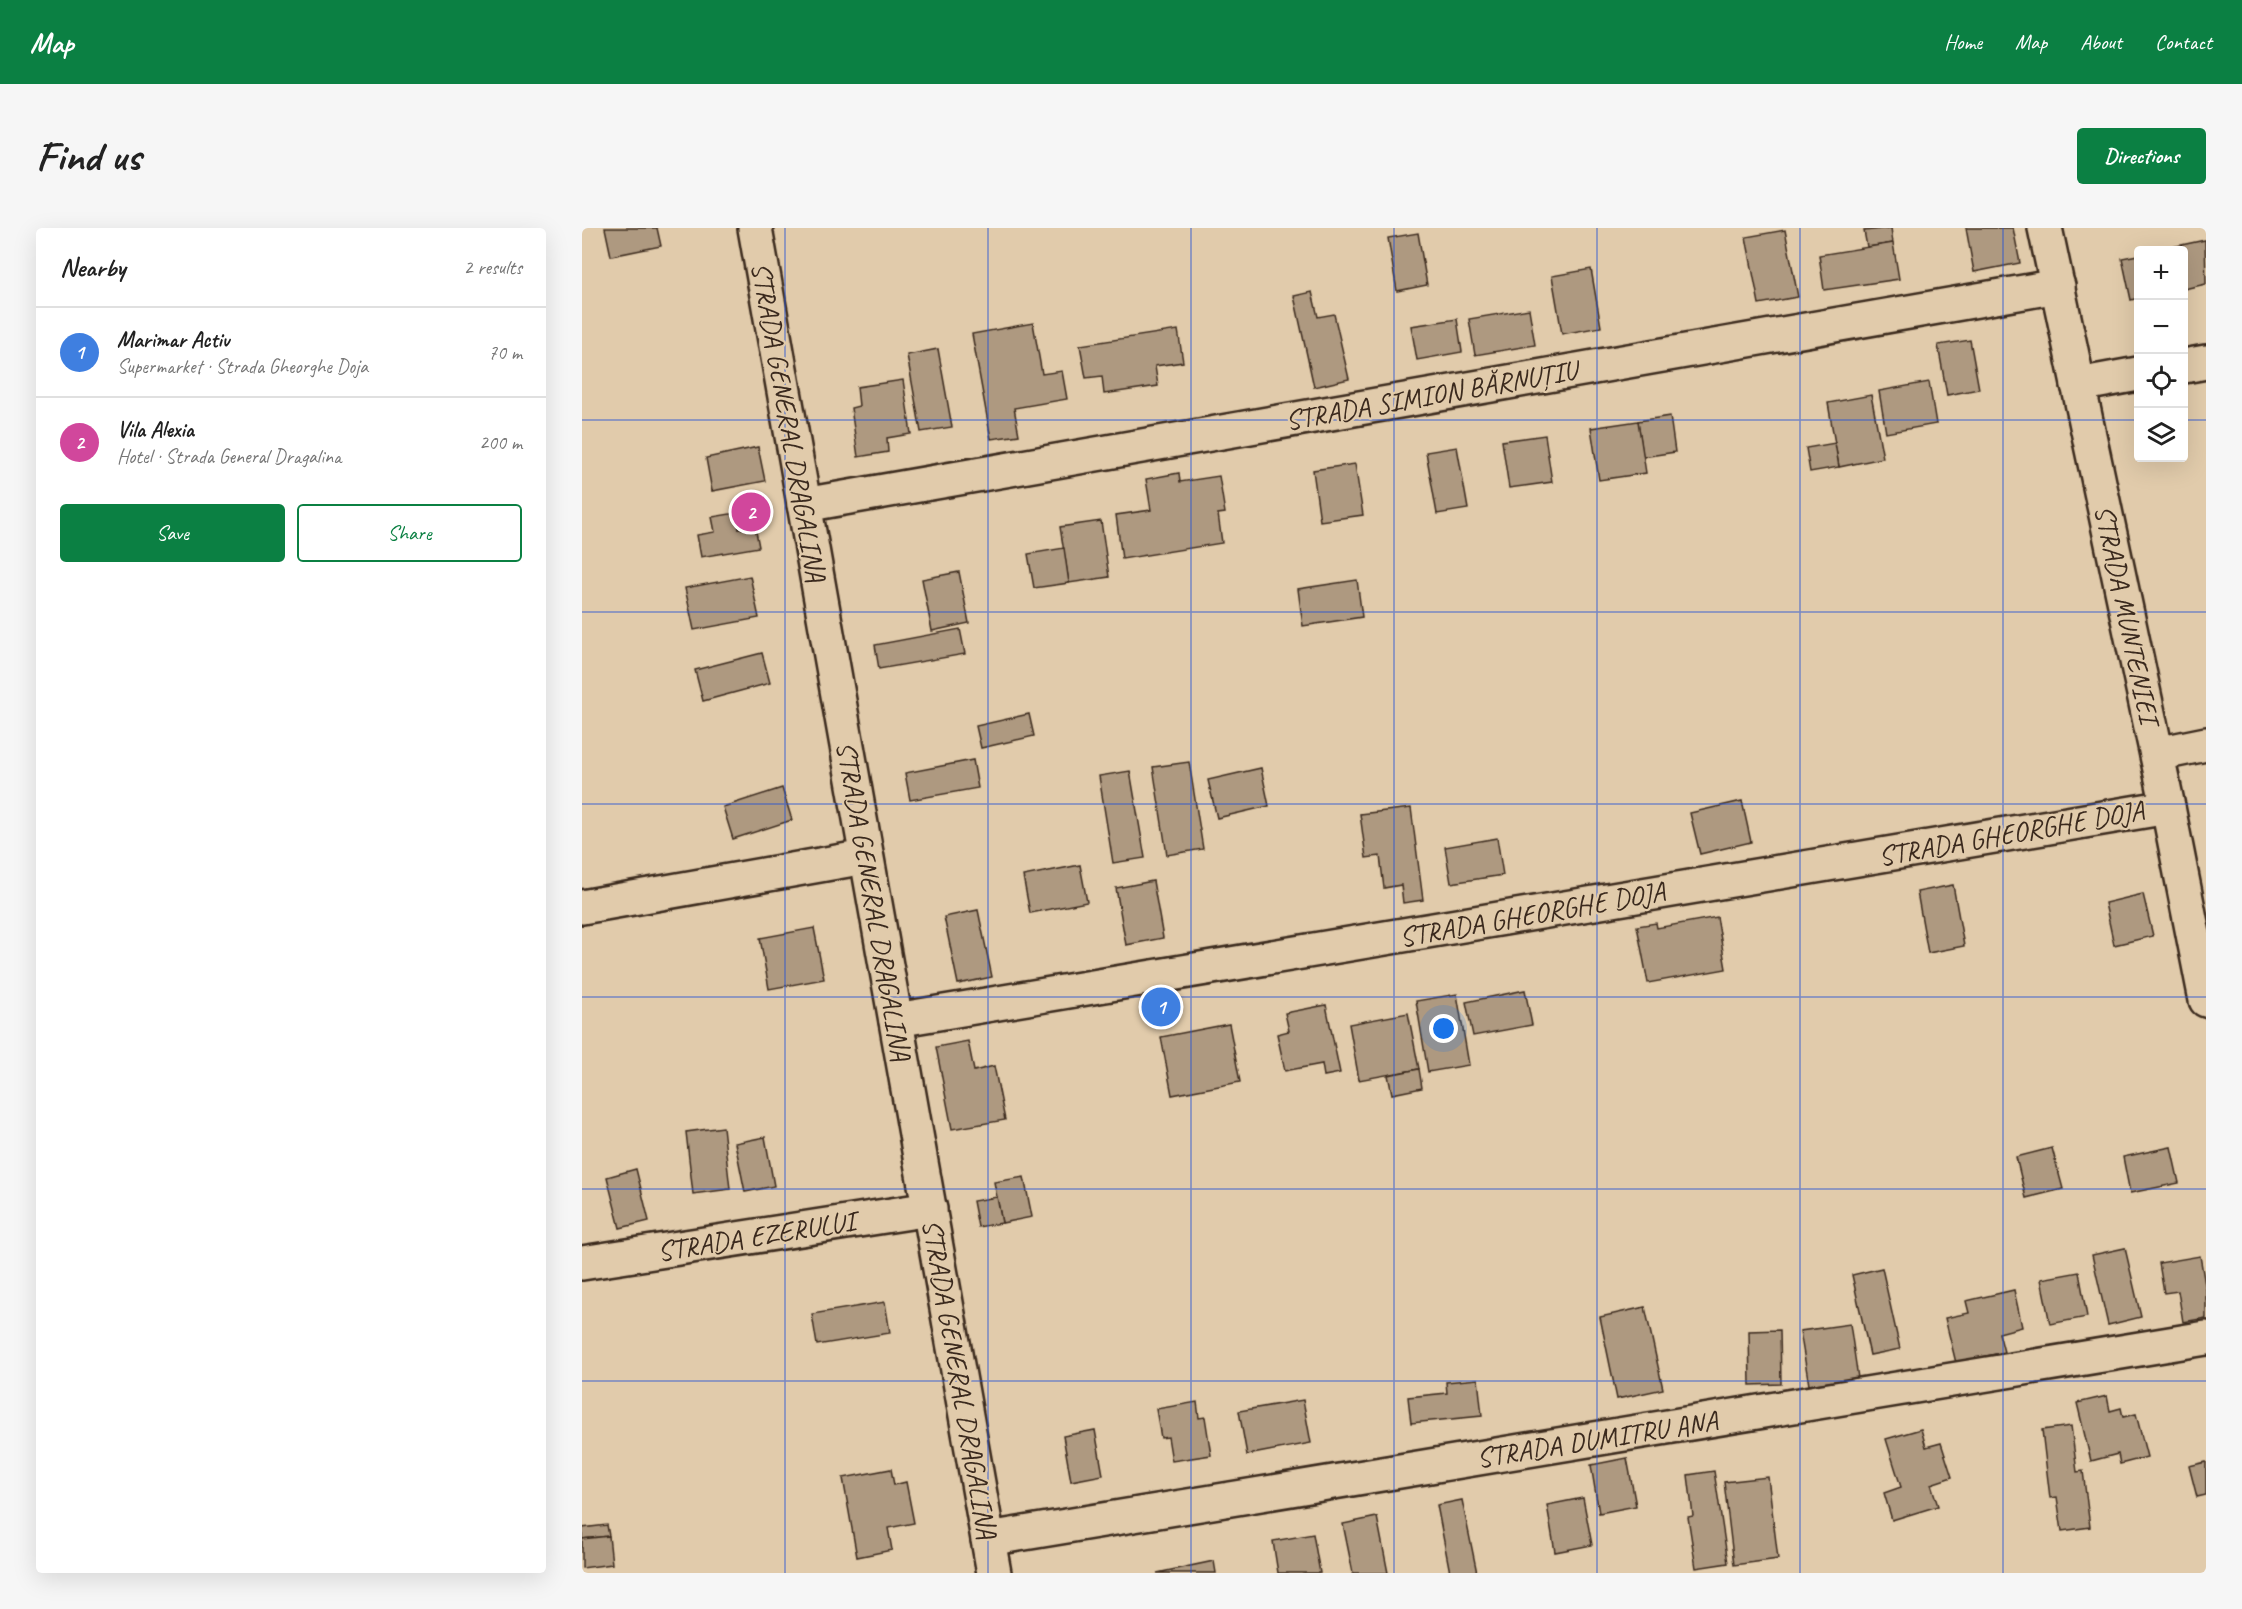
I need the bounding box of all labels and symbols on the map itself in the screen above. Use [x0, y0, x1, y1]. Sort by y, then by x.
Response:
street label: STRADA GENERAL DRAGALINA [744, 260, 834, 585]
street label: STRADA SIMION BĂRNUȚIU [1283, 351, 1584, 438]
pin: 2 [732, 490, 770, 534]
street label: STRADA MUNTENIEI [2087, 502, 2168, 732]
street label: STRADA GENERAL DRAGALINA [829, 739, 919, 1064]
street label: STRADA GHEORGHE DOJA [1876, 792, 2148, 874]
street label: STRADA GHEORGHE DOJA [1397, 873, 1669, 955]
pin: 1 [1142, 984, 1180, 1030]
your location [1429, 1014, 1458, 1043]
street label: STRADA EZERULUI [655, 1202, 863, 1269]
street label: STRADA GENERAL DRAGALINA [915, 1217, 1005, 1542]
street label: STRADA DUMITRU ANA [1474, 1402, 1722, 1475]

